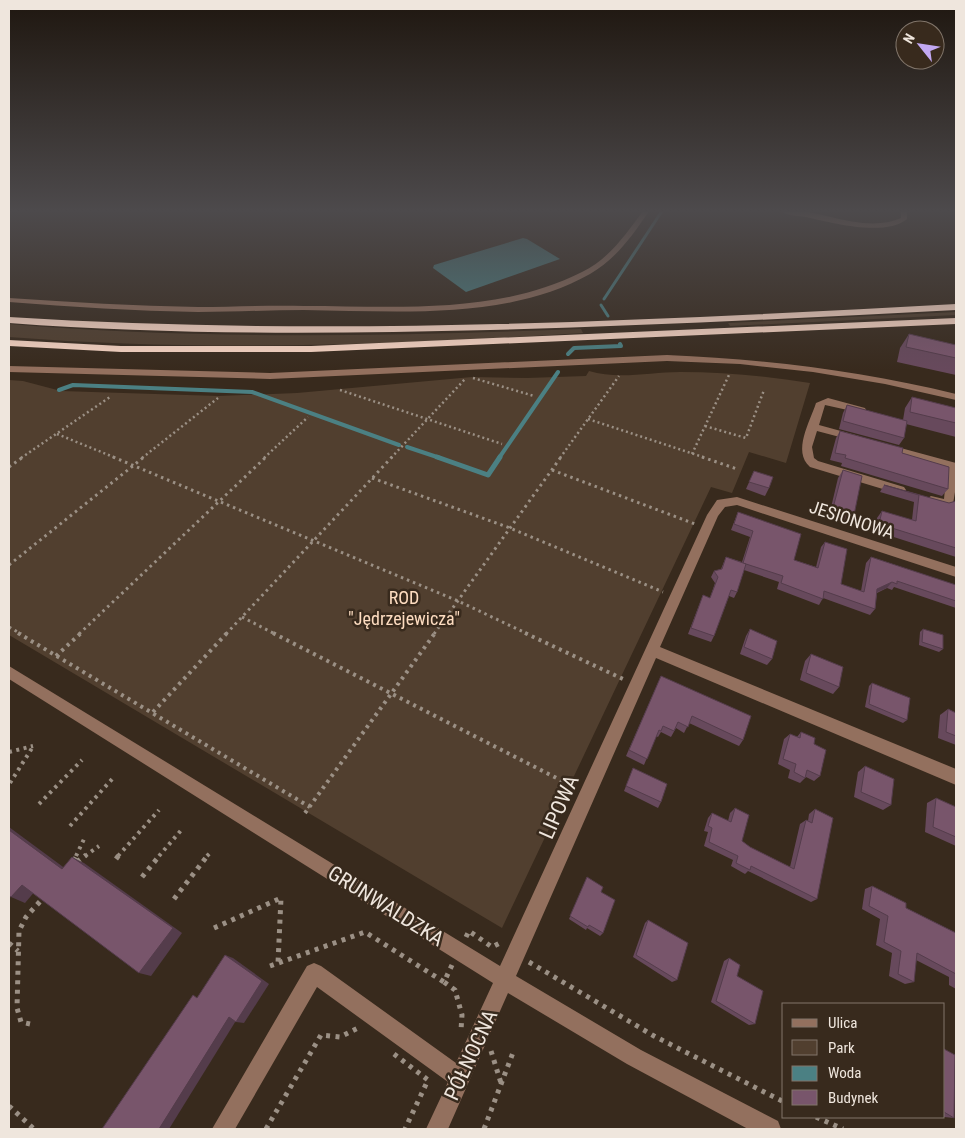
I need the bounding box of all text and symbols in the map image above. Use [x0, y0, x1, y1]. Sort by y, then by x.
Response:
north arrow [895, 20, 945, 70]
text: N [900, 31, 918, 46]
street label: JESIONOWA [807, 496, 898, 543]
park label: ROD "Jędrzejewicza" [348, 587, 460, 629]
street label: LIPOWA [534, 771, 584, 843]
street label: GRUNWALDZKA [324, 861, 448, 951]
legend [782, 1003, 945, 1118]
street label: PÓŁNOCNA [440, 1006, 502, 1104]
text: Ulica [828, 1014, 857, 1032]
text: Park [828, 1039, 855, 1057]
text: Woda [828, 1064, 861, 1082]
text: Budynek [828, 1089, 878, 1107]

